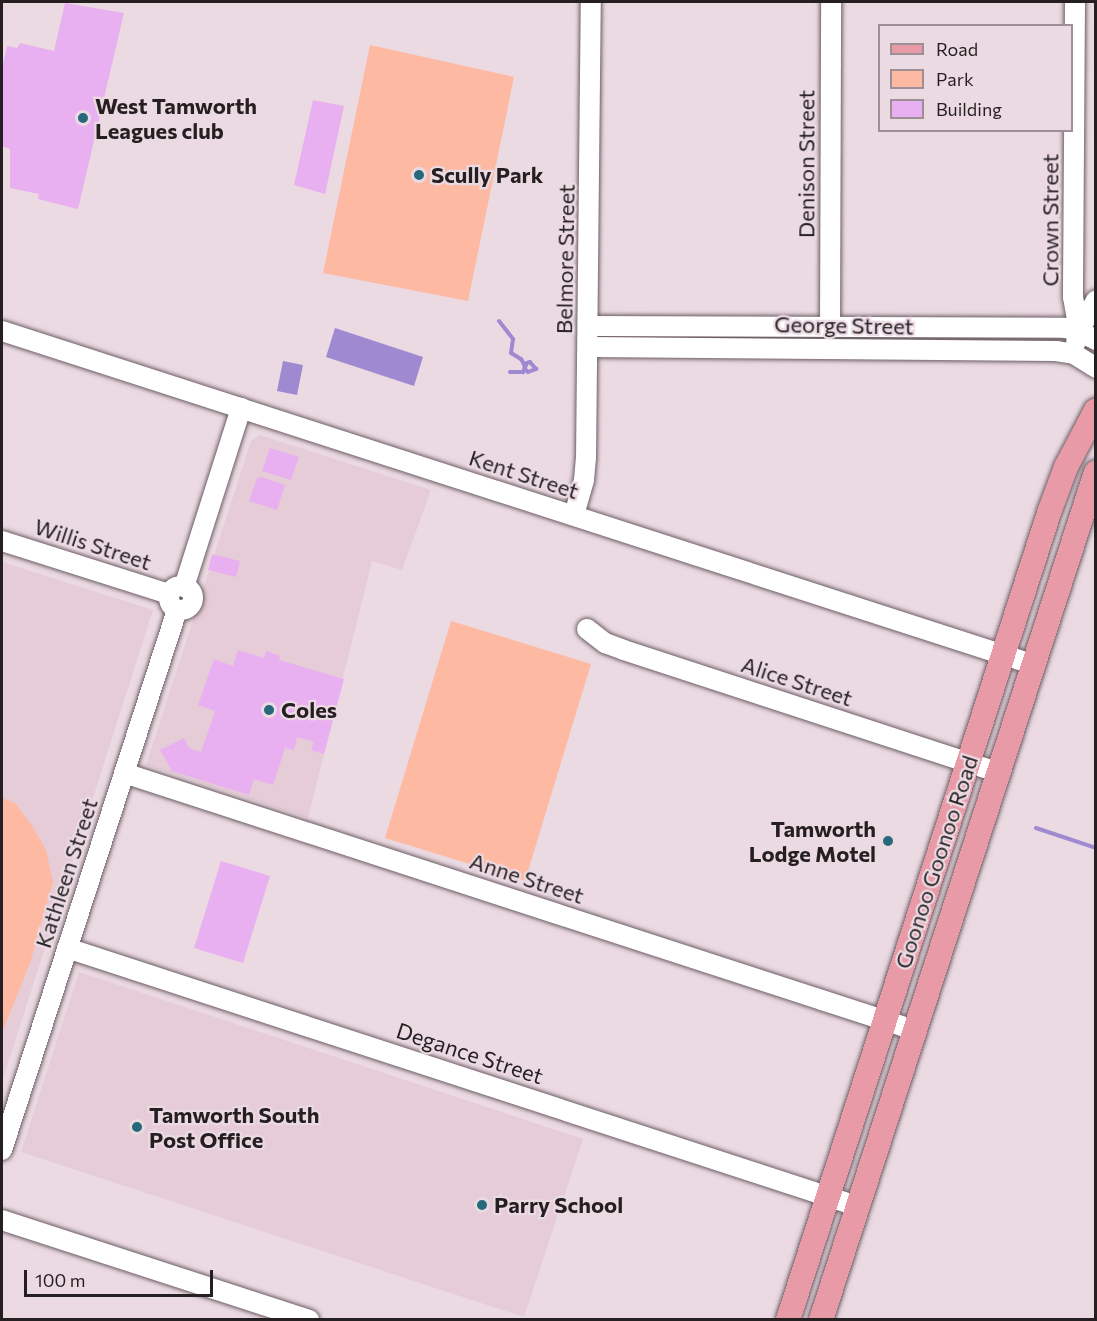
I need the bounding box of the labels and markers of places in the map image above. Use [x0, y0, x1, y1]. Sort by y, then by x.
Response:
place label: West Tamworth Leagues club [95, 92, 257, 144]
marker: West Tamworth Leagues club [76, 111, 90, 125]
place label: Scully Park [431, 162, 543, 188]
marker: Scully Park [412, 168, 426, 182]
place label: Coles [281, 697, 337, 723]
marker: Coles [262, 703, 276, 717]
place label: Tamworth Lodge Motel [749, 815, 876, 866]
marker: Tamworth Lodge Motel [881, 834, 895, 848]
place label: Tamworth South Post Office [149, 1101, 319, 1152]
marker: Tamworth South Post Office [130, 1120, 144, 1134]
place label: Parry School [494, 1192, 623, 1218]
marker: Parry School [475, 1198, 489, 1212]

